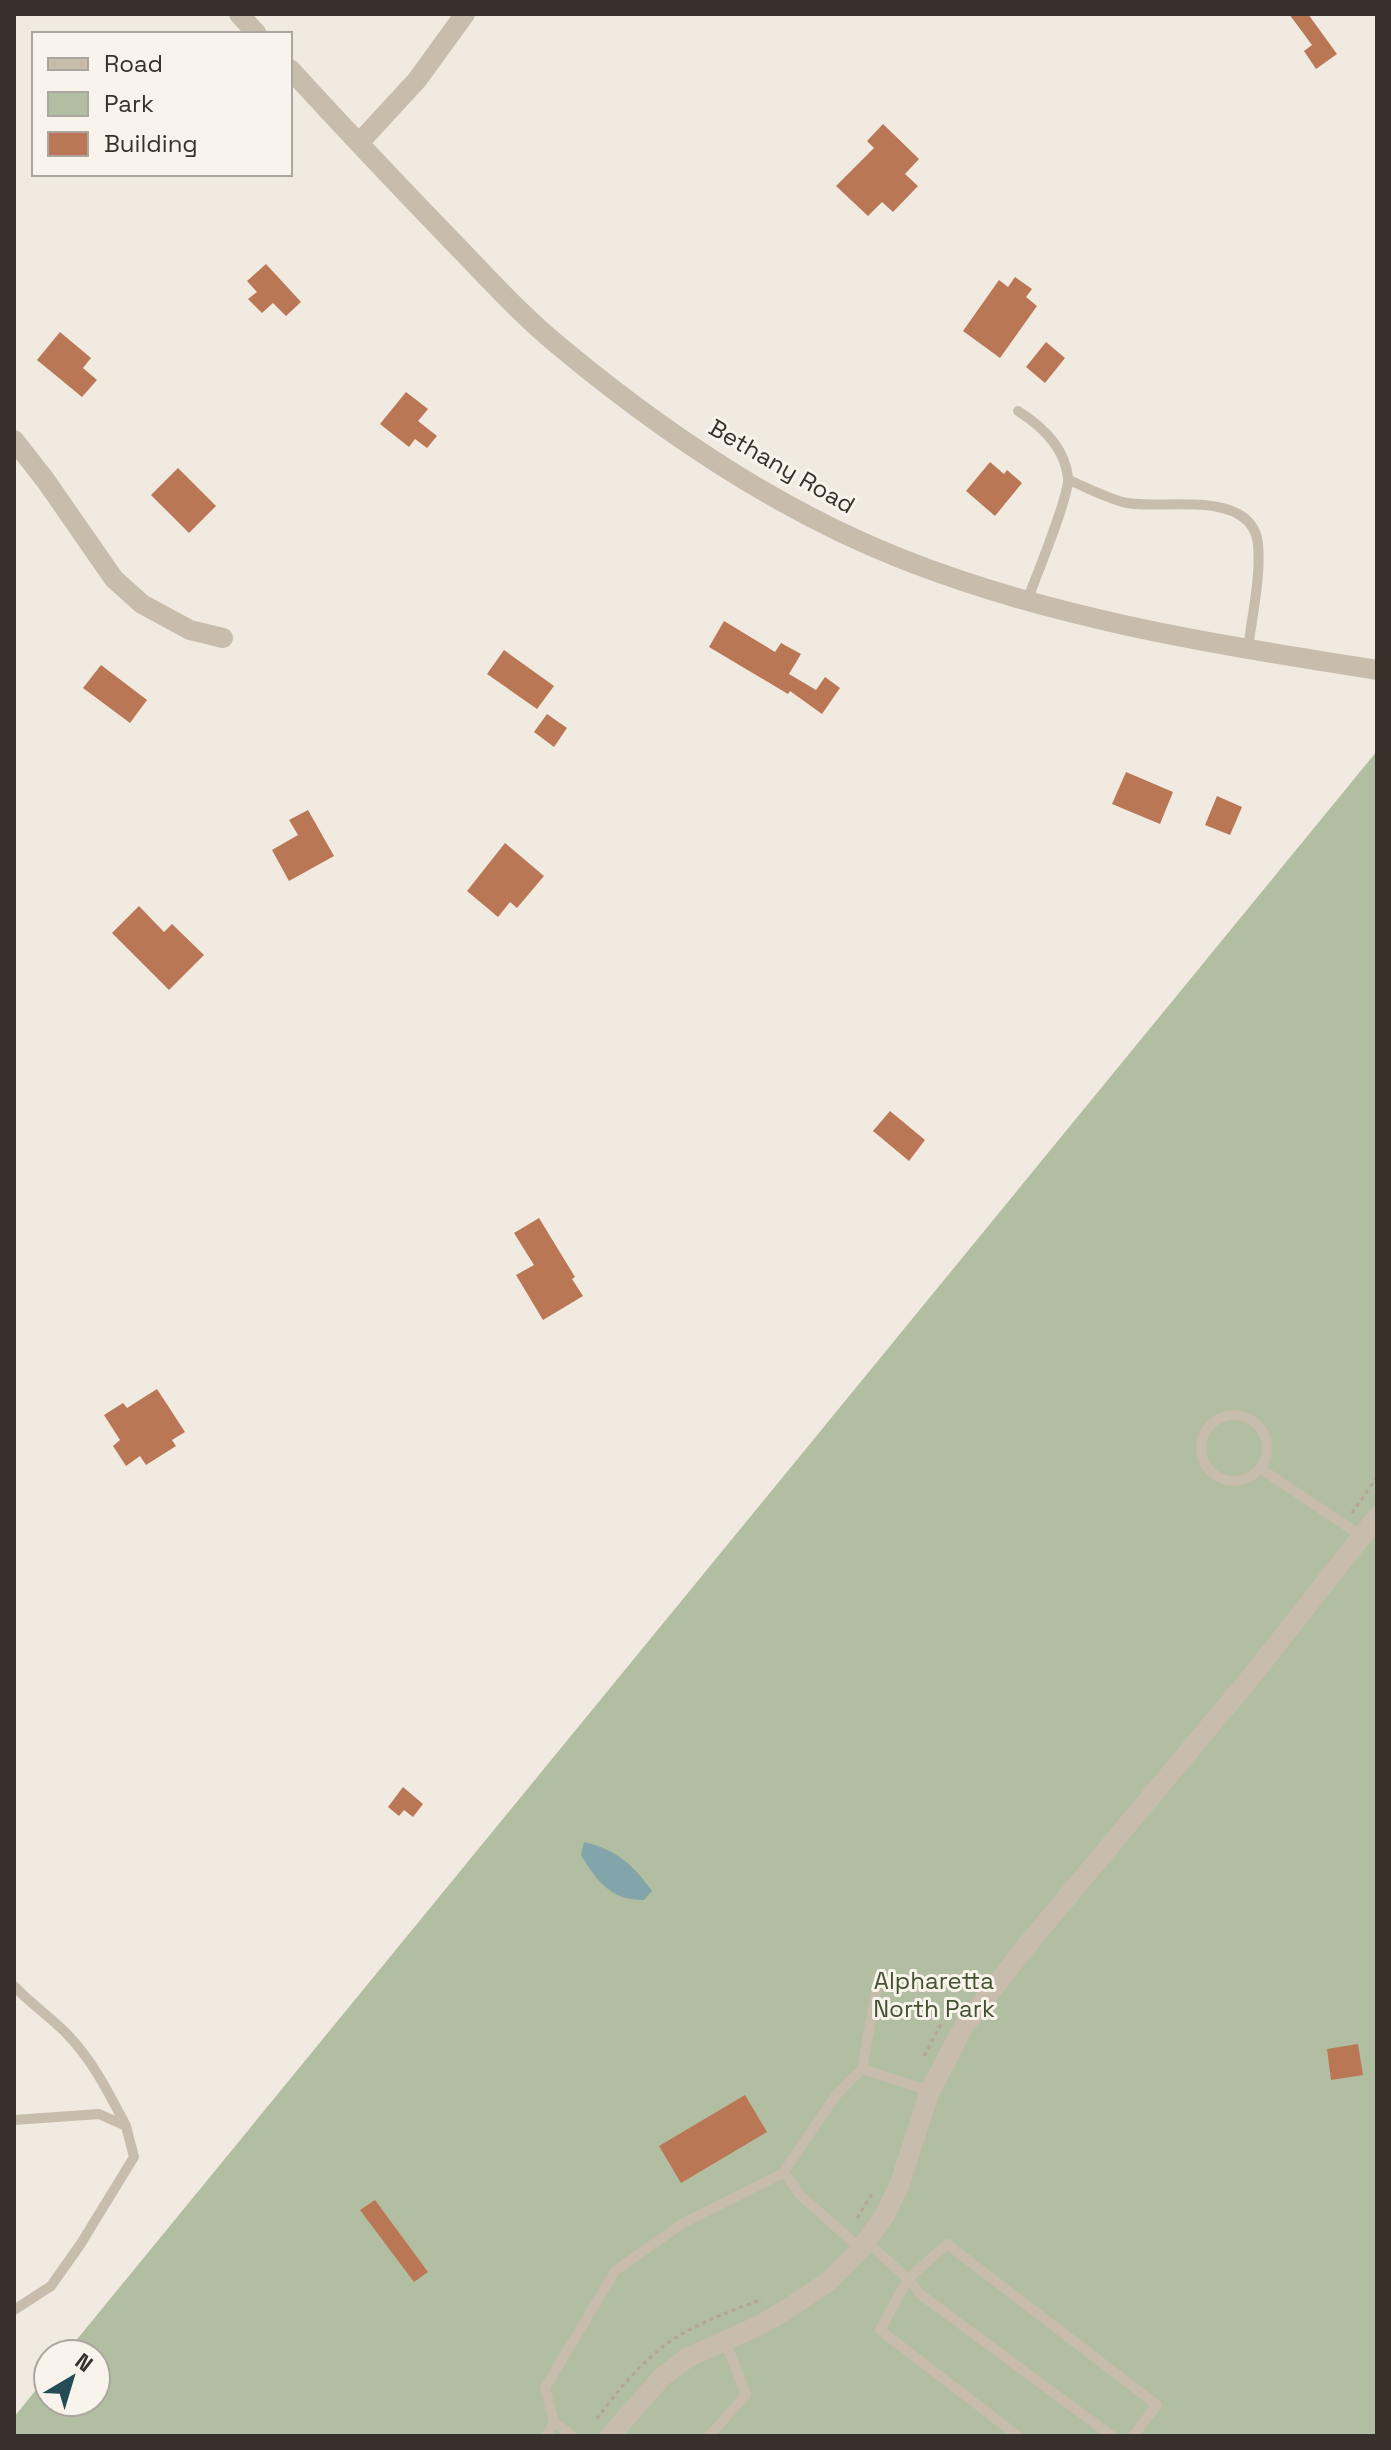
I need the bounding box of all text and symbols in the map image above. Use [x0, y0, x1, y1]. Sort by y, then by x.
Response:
legend [32, 32, 292, 176]
text: Road [104, 48, 163, 79]
text: Park [104, 88, 154, 119]
text: Building [104, 128, 198, 159]
street label: Bethany Road [703, 412, 861, 520]
park label: Alpharetta North Park [873, 1965, 995, 2024]
north arrow [32, 2338, 112, 2418]
text: N [70, 2347, 99, 2378]

